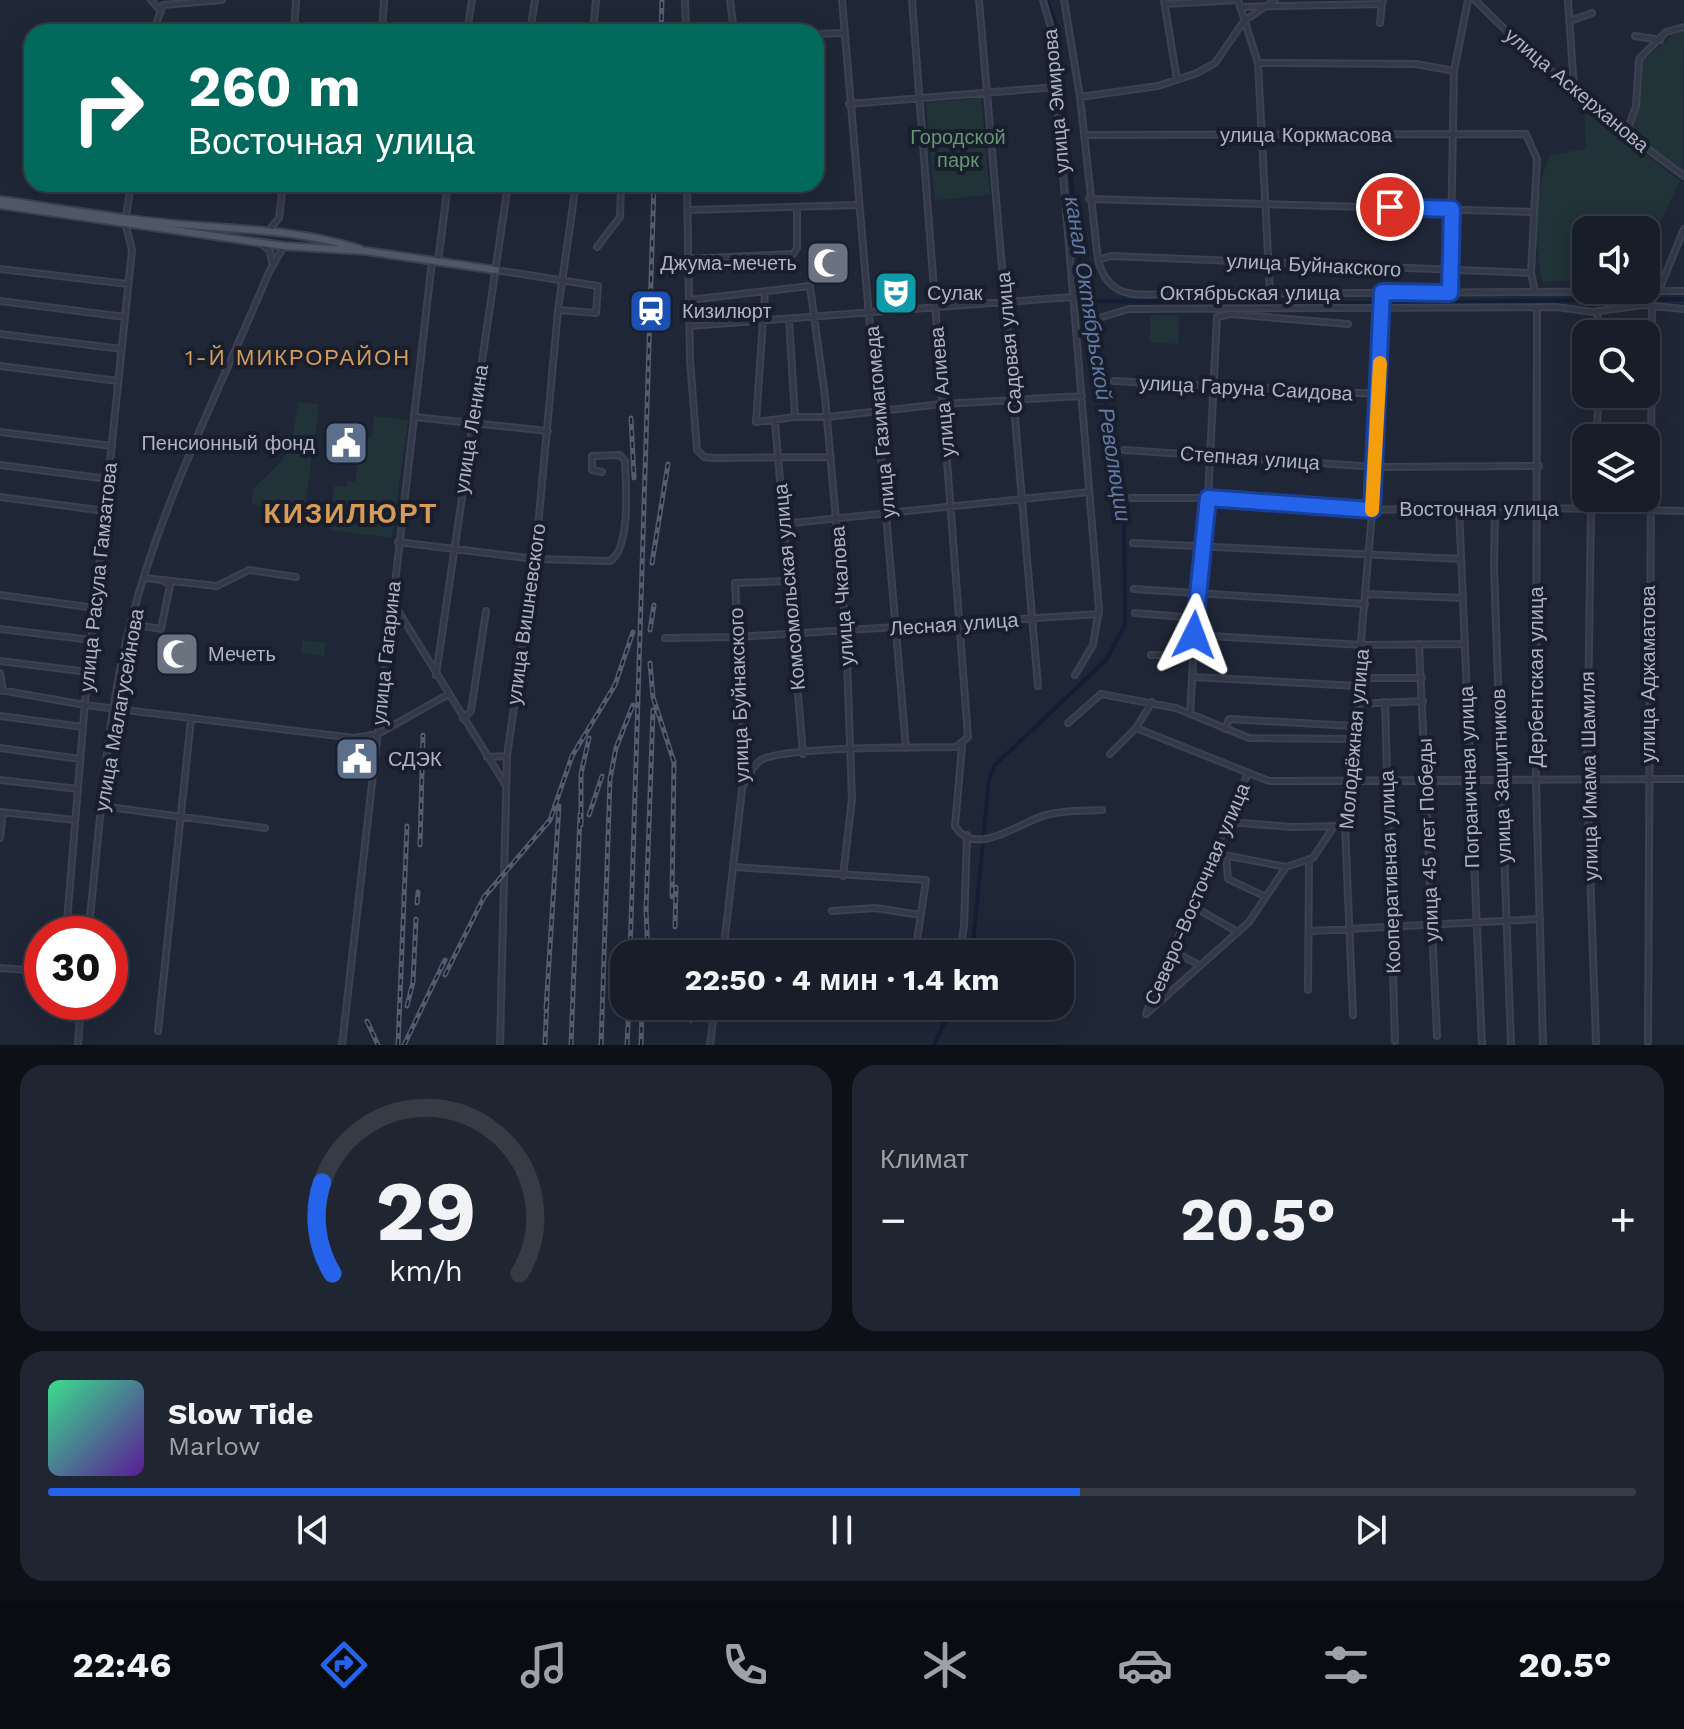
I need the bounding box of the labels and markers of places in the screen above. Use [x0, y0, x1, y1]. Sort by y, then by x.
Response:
pin [1356, 173, 1424, 241]
mosque icon: Джума-мечеть [804, 239, 852, 287]
place label: Джума-мечеть [660, 251, 797, 275]
theatre icon: Сулак [872, 269, 920, 317]
place label: Сулак [927, 281, 983, 305]
station icon: Кизилюрт [627, 287, 675, 335]
place label: Кизилюрт [682, 299, 772, 323]
public building icon: Пенсионный фонд [322, 419, 370, 467]
place label: Пенсионный фонд [141, 431, 315, 455]
mosque icon: Мечеть [153, 630, 201, 678]
place label: Мечеть [208, 642, 276, 666]
public building icon: СДЭК [333, 735, 381, 783]
place label: СДЭК [388, 747, 442, 771]

